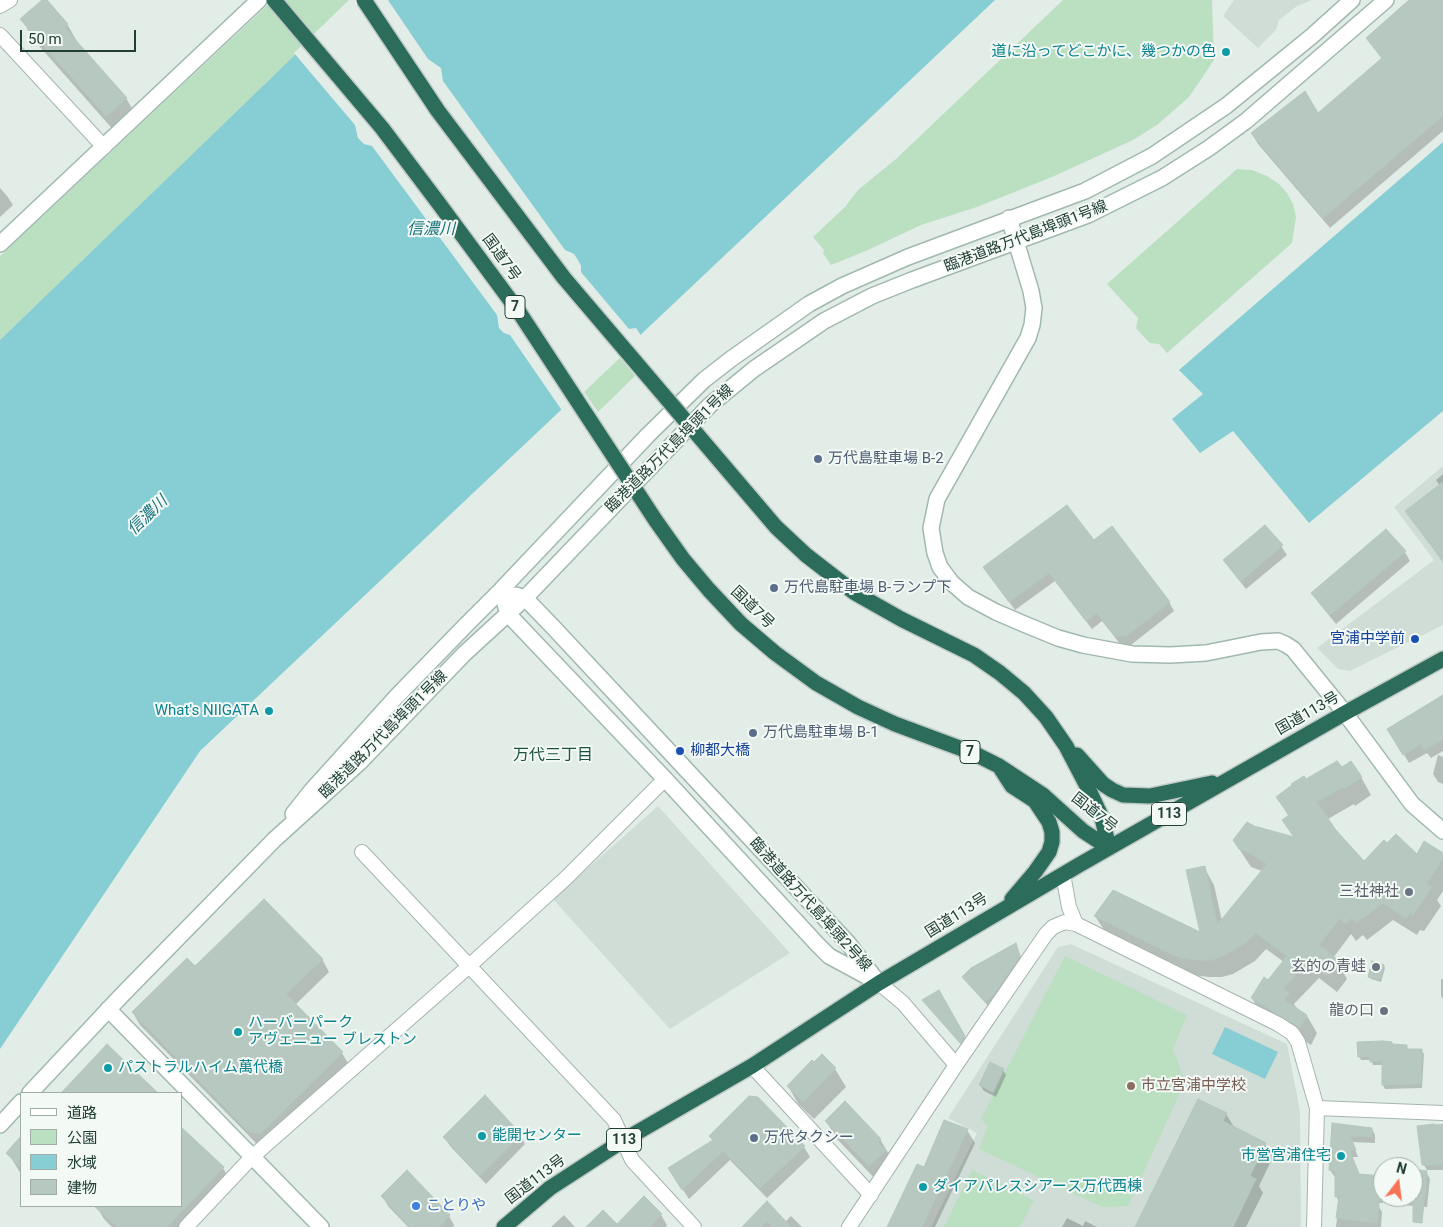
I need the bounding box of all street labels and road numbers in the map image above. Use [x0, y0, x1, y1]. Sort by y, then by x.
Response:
street label: 臨港道路万代島埠頭1号線 [942, 198, 1110, 276]
street label: 国道7号 [478, 231, 524, 285]
road number: 7 [505, 296, 525, 318]
street label: 臨港道路万代島埠頭1号線 [602, 381, 738, 517]
street label: 国道7号 [727, 583, 777, 633]
street label: 臨港道路万代島埠頭1号線 [316, 667, 452, 803]
street label: 国道113号 [1273, 689, 1343, 739]
road number: 7 [960, 740, 980, 764]
street label: 国道7号 [1067, 789, 1121, 837]
road number: 113 [1152, 802, 1186, 826]
street label: 臨港道路万代島埠頭2号線 [745, 835, 875, 975]
street label: 国道113号 [922, 890, 992, 942]
road number: 113 [606, 1128, 642, 1152]
street label: 国道113号 [503, 1152, 569, 1208]

